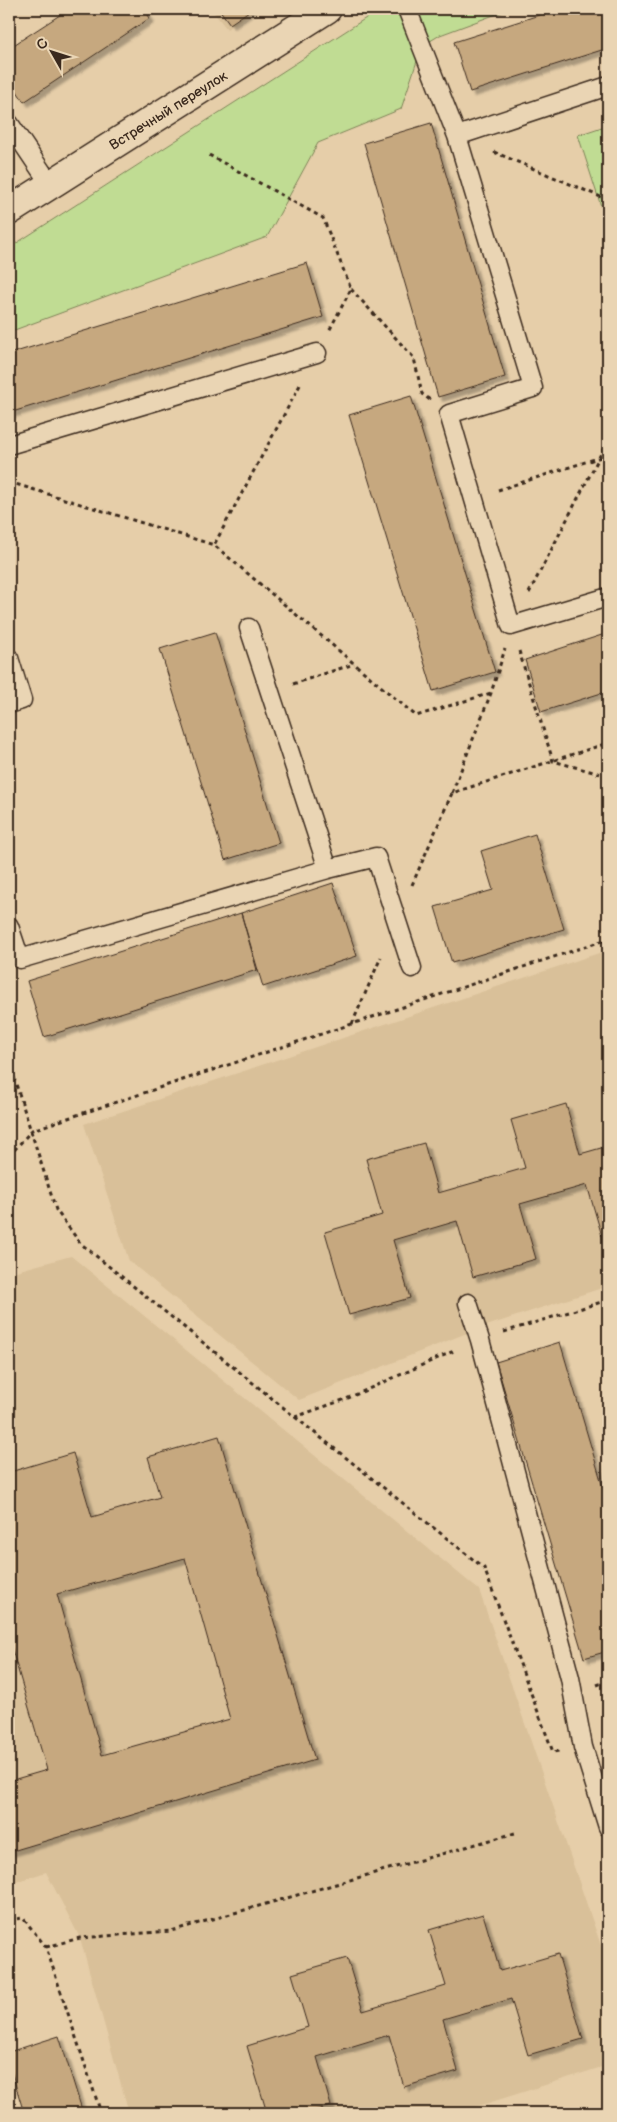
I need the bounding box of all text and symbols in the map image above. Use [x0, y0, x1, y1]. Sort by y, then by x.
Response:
north arrow [28, 28, 78, 78]
text: С [33, 35, 52, 53]
street label: Встречный переулок [106, 67, 231, 154]

